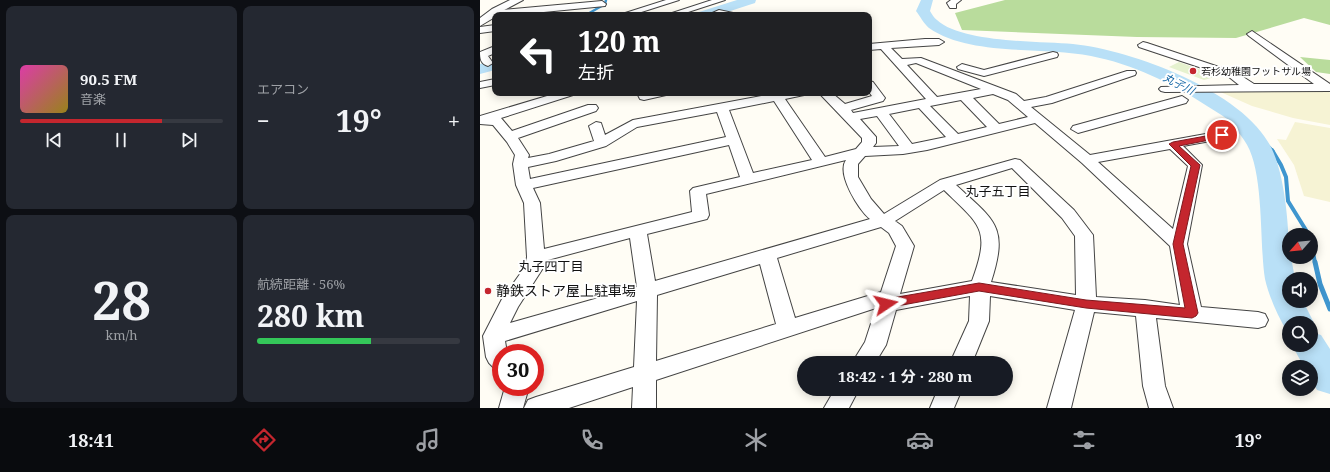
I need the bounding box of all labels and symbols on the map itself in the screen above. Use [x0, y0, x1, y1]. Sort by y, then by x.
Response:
place label: 若杉幼稚園フットサル場 [1201, 64, 1311, 78]
marker: 若杉幼稚園フットサル場 [1188, 66, 1198, 76]
water label: 丸子川 [1161, 69, 1198, 98]
pin [1205, 118, 1239, 152]
district label: 丸子五丁目 [965, 182, 1031, 200]
north arrow [1282, 228, 1318, 264]
district label: 丸子四丁目 [518, 257, 584, 275]
place label: 静鉄ストア屋上駐車場 [496, 281, 636, 300]
position arrow [865, 283, 907, 325]
marker: 静鉄ストア屋上駐車場 [483, 286, 493, 296]
speed limit sign: 30 [492, 344, 544, 396]

